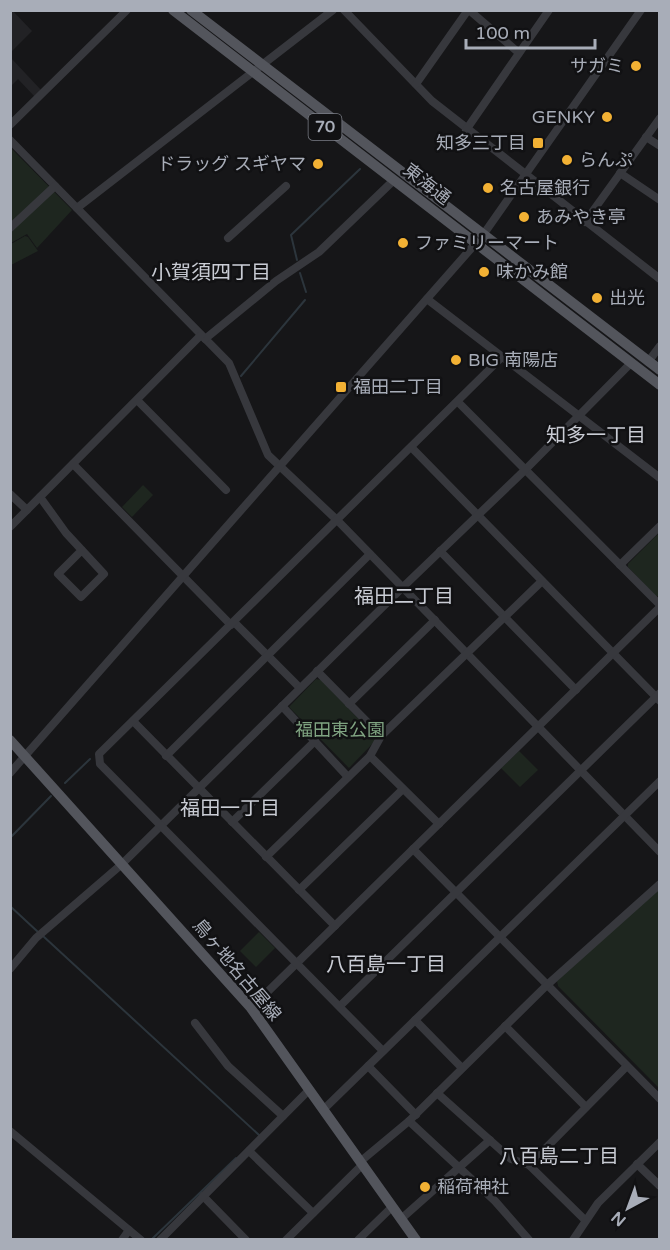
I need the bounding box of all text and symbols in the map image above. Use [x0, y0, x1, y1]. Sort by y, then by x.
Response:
scale bar [466, 12, 595, 50]
text: 100 m [475, 22, 530, 44]
place label: サガミ [570, 55, 624, 77]
marker: サガミ [629, 59, 643, 73]
place label: GENKY [532, 106, 595, 128]
marker: GENKY [600, 110, 614, 124]
road number: 70 [308, 114, 342, 140]
place label: 知多三丁目 [436, 132, 526, 154]
marker: 知多三丁目 [531, 136, 545, 150]
place label: らんぷ [579, 149, 633, 171]
place label: ドラッグ スギヤマ [157, 153, 306, 175]
marker: らんぷ [560, 153, 574, 167]
marker: ドラッグ スギヤマ [311, 157, 325, 171]
street label: 東海通 [399, 159, 455, 209]
place label: 名古屋銀行 [500, 177, 590, 199]
marker: 名古屋銀行 [481, 181, 495, 195]
place label: あみやき亭 [536, 206, 626, 228]
marker: あみやき亭 [517, 210, 531, 224]
place label: ファミリーマート [415, 232, 559, 254]
marker: ファミリーマート [396, 236, 410, 250]
district label: 小賀須四丁目 [151, 261, 271, 285]
place label: 味かみ館 [496, 261, 568, 283]
marker: 味かみ館 [477, 265, 491, 279]
place label: 出光 [609, 287, 645, 309]
marker: 出光 [590, 291, 604, 305]
place label: BIG 南陽店 [468, 349, 558, 371]
marker: BIG 南陽店 [449, 353, 463, 367]
place label: 福田二丁目 [353, 376, 443, 398]
marker: 福田二丁目 [334, 380, 348, 394]
district label: 知多一丁目 [546, 424, 646, 448]
district label: 福田二丁目 [354, 585, 454, 609]
park label: 福田東公園 [295, 719, 385, 741]
district label: 福田一丁目 [180, 797, 280, 821]
street label: 鳥ヶ地名古屋線 [188, 915, 286, 1025]
district label: 八百島一丁目 [326, 953, 446, 977]
district label: 八百島二丁目 [499, 1145, 619, 1169]
place label: 稲荷神社 [437, 1176, 509, 1198]
north arrow [598, 1178, 658, 1238]
marker: 稲荷神社 [418, 1180, 432, 1194]
text: N [607, 1207, 630, 1230]

